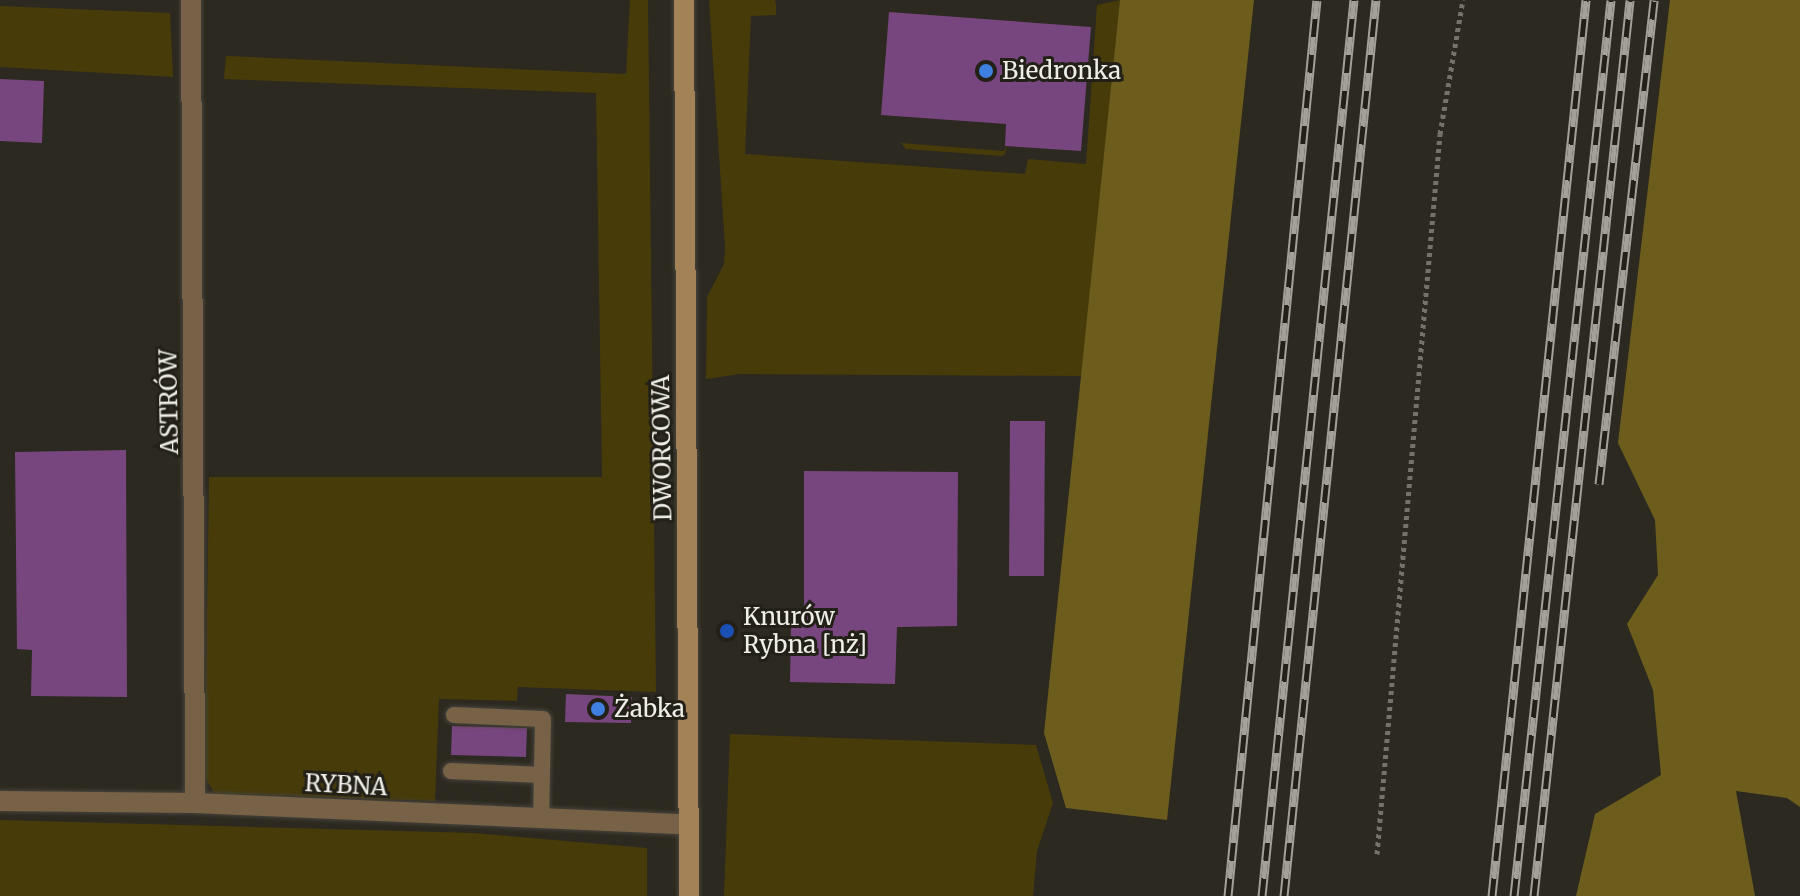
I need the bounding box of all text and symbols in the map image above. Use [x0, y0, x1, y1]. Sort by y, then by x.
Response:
place label: Biedronka [1002, 57, 1121, 85]
marker: Biedronka [977, 62, 995, 80]
street label: ASTRÓW [154, 349, 184, 455]
street label: DWORCOWA [646, 375, 678, 521]
place label: Knurów Rybna [nż] [743, 603, 867, 659]
marker: Knurów Rybna [nż] [718, 622, 736, 640]
place label: Żabka [614, 695, 685, 723]
marker: Żabka [589, 700, 607, 718]
street label: RYBNA [304, 768, 388, 802]

